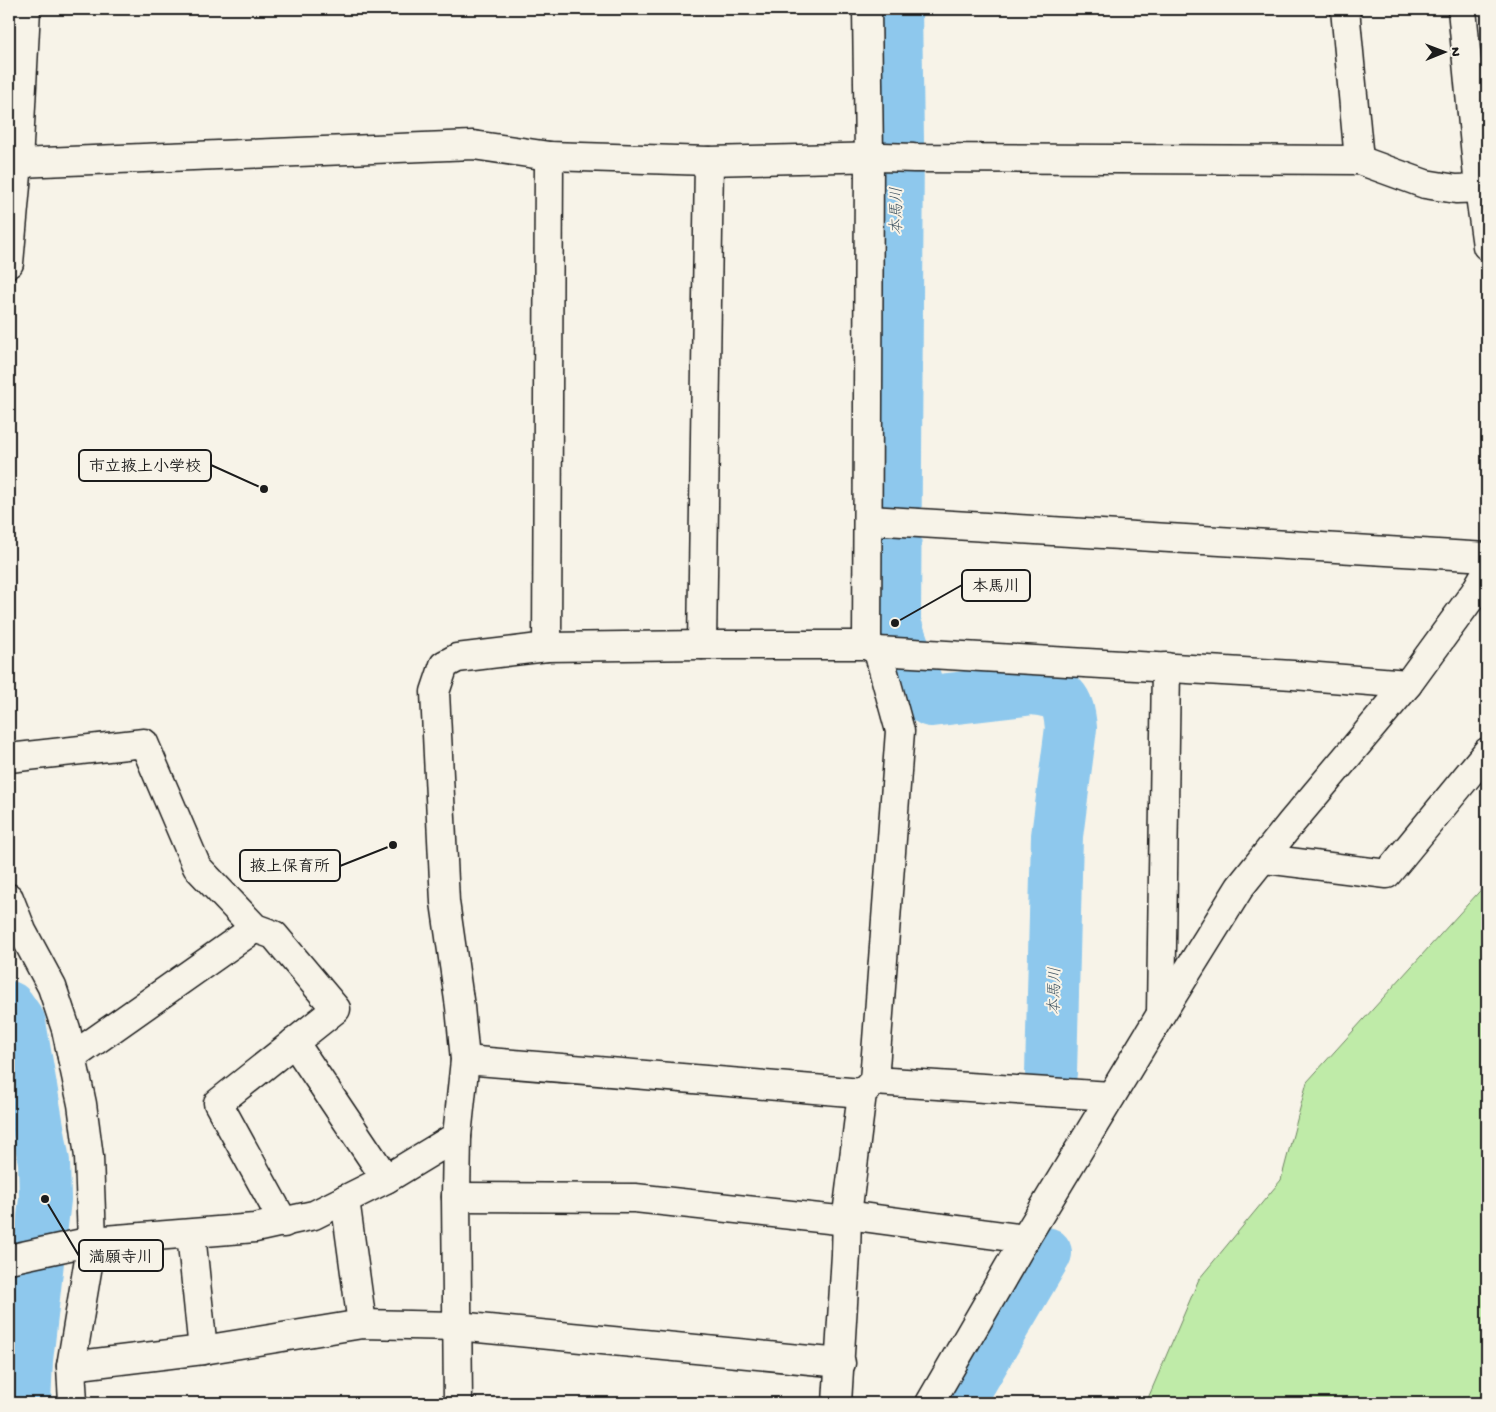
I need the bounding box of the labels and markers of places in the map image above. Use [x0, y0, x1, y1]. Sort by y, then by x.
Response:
callout: 市立掖上小学校 [79, 450, 211, 481]
callout: 本馬川 [962, 570, 1030, 601]
callout: 掖上保育所 [240, 850, 340, 881]
callout: 満願寺川 [79, 1240, 163, 1271]

